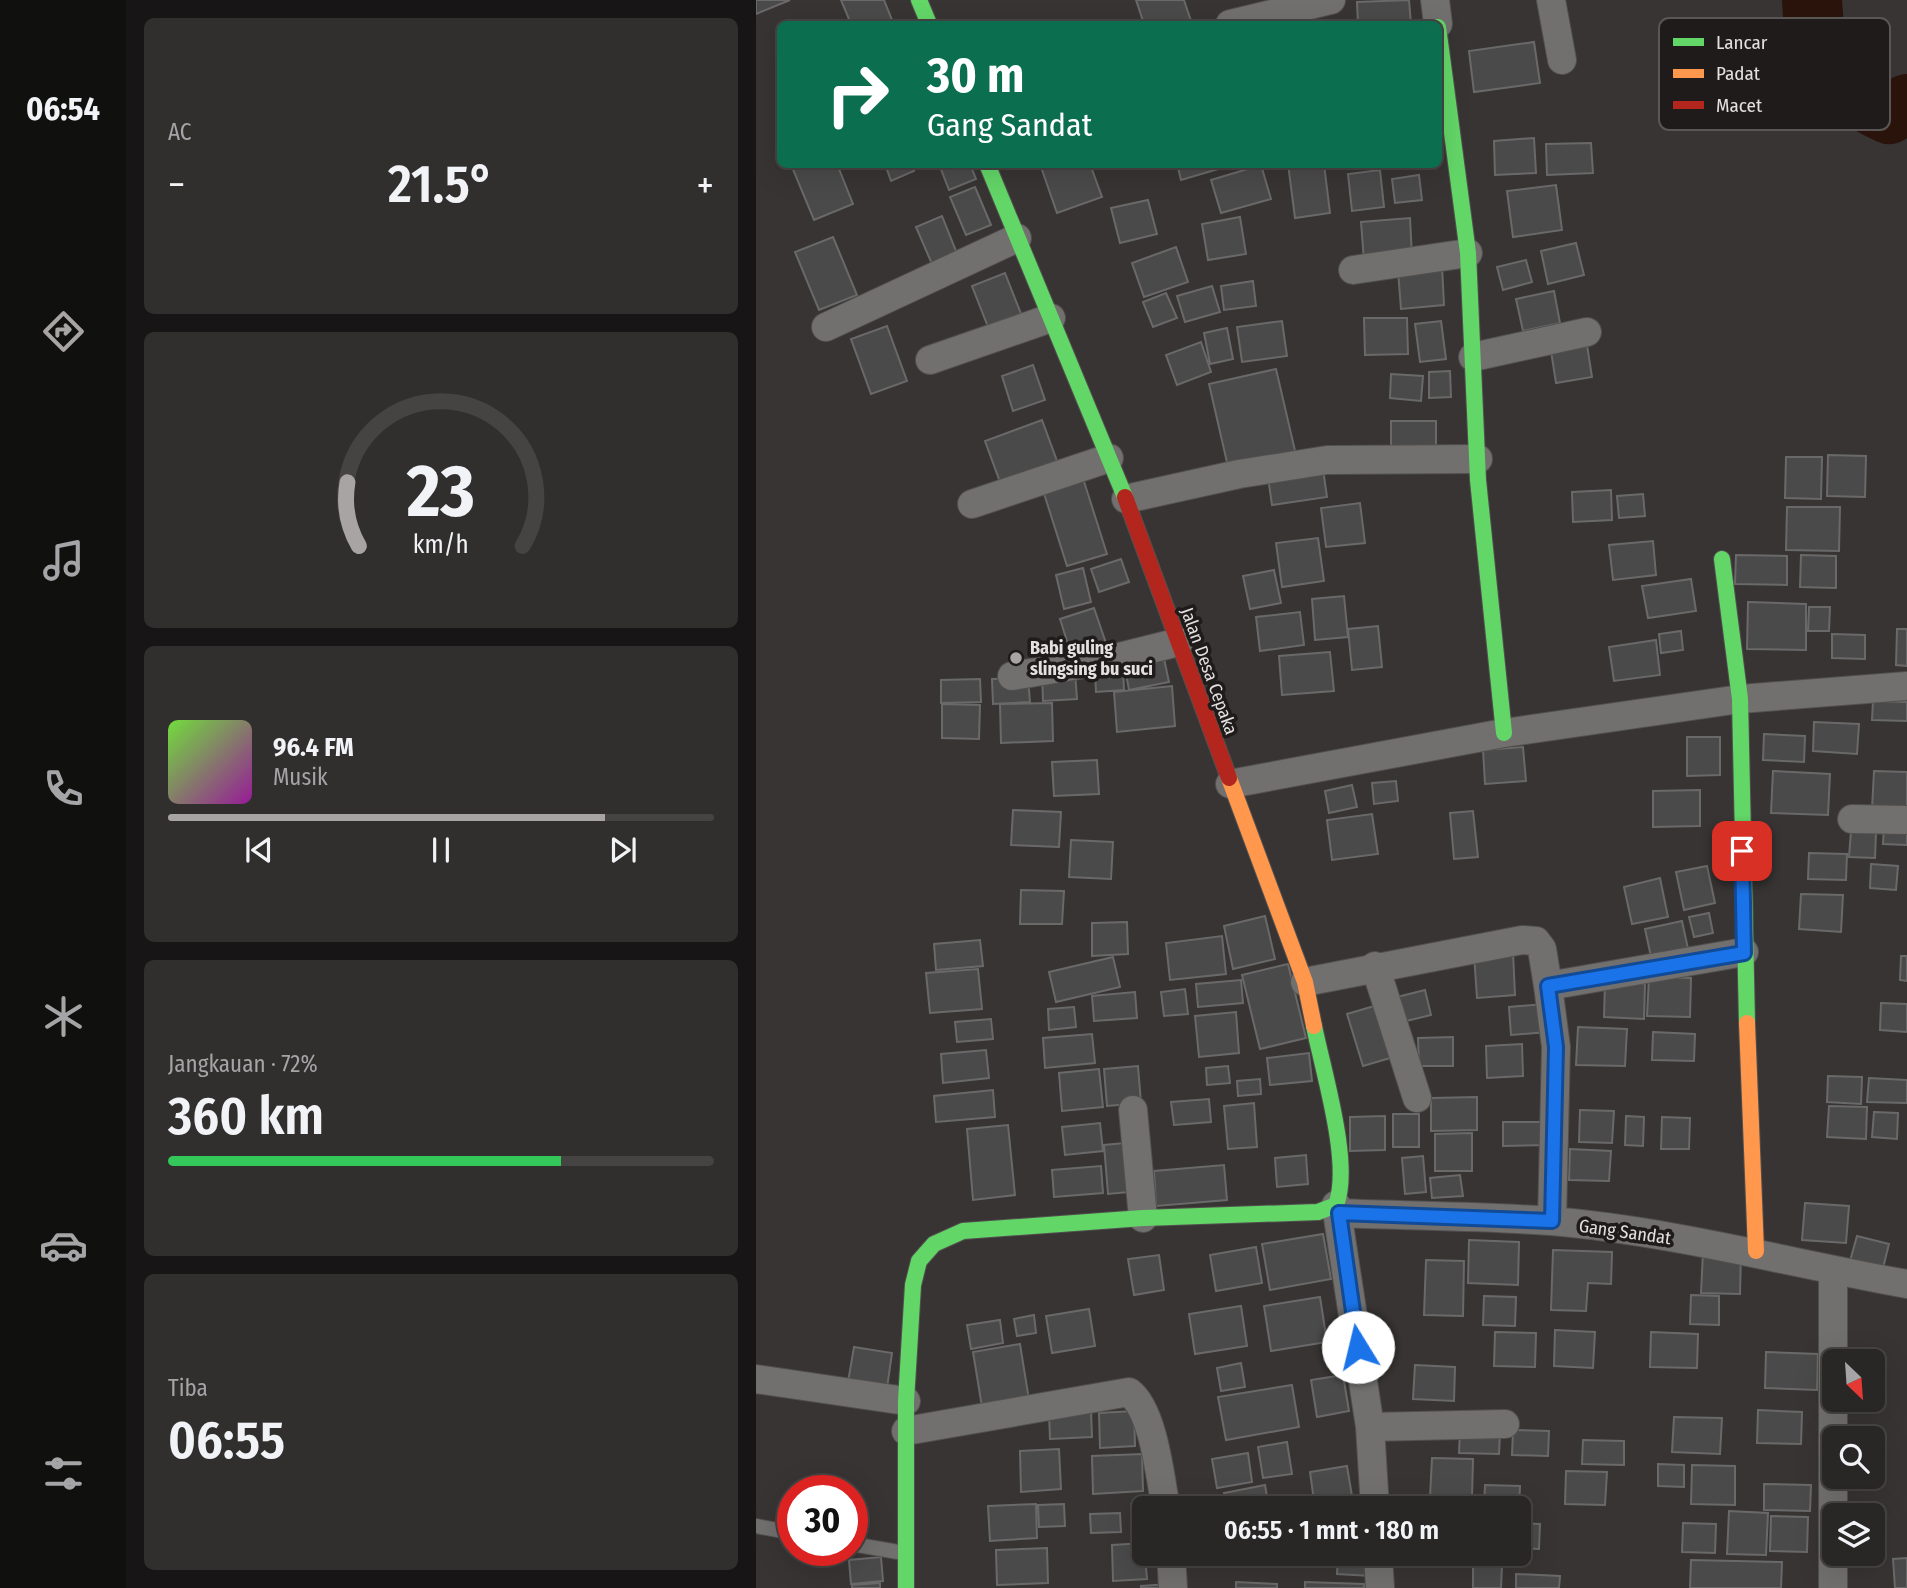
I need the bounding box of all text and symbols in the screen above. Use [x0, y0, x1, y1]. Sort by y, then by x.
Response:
legend [1659, 18, 1890, 130]
text: Lancar [1716, 31, 1768, 54]
text: 30 m [927, 46, 1025, 105]
icon: right [812, 49, 903, 140]
text: Padat [1716, 62, 1761, 85]
text: 06:54 [26, 90, 100, 128]
text: Macet [1716, 94, 1763, 117]
text: Gang Sandat [927, 106, 1092, 144]
text: AC [168, 118, 192, 146]
text: 21.5° [388, 153, 494, 216]
text: − [168, 162, 185, 208]
text: + [697, 162, 714, 208]
icon: directions [39, 307, 88, 356]
text: 23 [406, 448, 475, 535]
text: km/h [413, 530, 469, 560]
icon: music [39, 536, 88, 585]
street label: Jalan Desa Cepaka [1176, 604, 1242, 738]
place label: Babi guling slingsing bu suci [1030, 637, 1153, 680]
marker: Babi guling slingsing bu suci [1008, 650, 1024, 666]
text: 96.4 FM [273, 732, 354, 763]
text: Musik [273, 763, 328, 791]
icon: phone [39, 764, 88, 813]
pin [1712, 821, 1772, 881]
icon: previous [240, 831, 278, 869]
icon: pause [422, 831, 460, 869]
icon: next [604, 831, 642, 869]
icon: arrive [1723, 832, 1761, 870]
icon: climate [39, 992, 88, 1041]
text: Jangkauan · 72% [168, 1050, 318, 1078]
text: 360 km [168, 1085, 324, 1148]
street label: Gang Sandat [1577, 1215, 1673, 1249]
icon: car [39, 1221, 88, 1270]
position arrow [1321, 1310, 1395, 1384]
north arrow [1822, 1349, 1885, 1412]
map controls [1822, 1349, 1885, 1566]
text: Tiba [168, 1374, 208, 1402]
text: 06:55 [168, 1409, 285, 1472]
button: search [1822, 1426, 1885, 1489]
icon: filters [39, 1449, 88, 1498]
speed limit sign: 30 [777, 1475, 868, 1566]
button: layers [1822, 1503, 1885, 1566]
text: 06:55 · 1 mnt · 180 m [1224, 1515, 1439, 1546]

